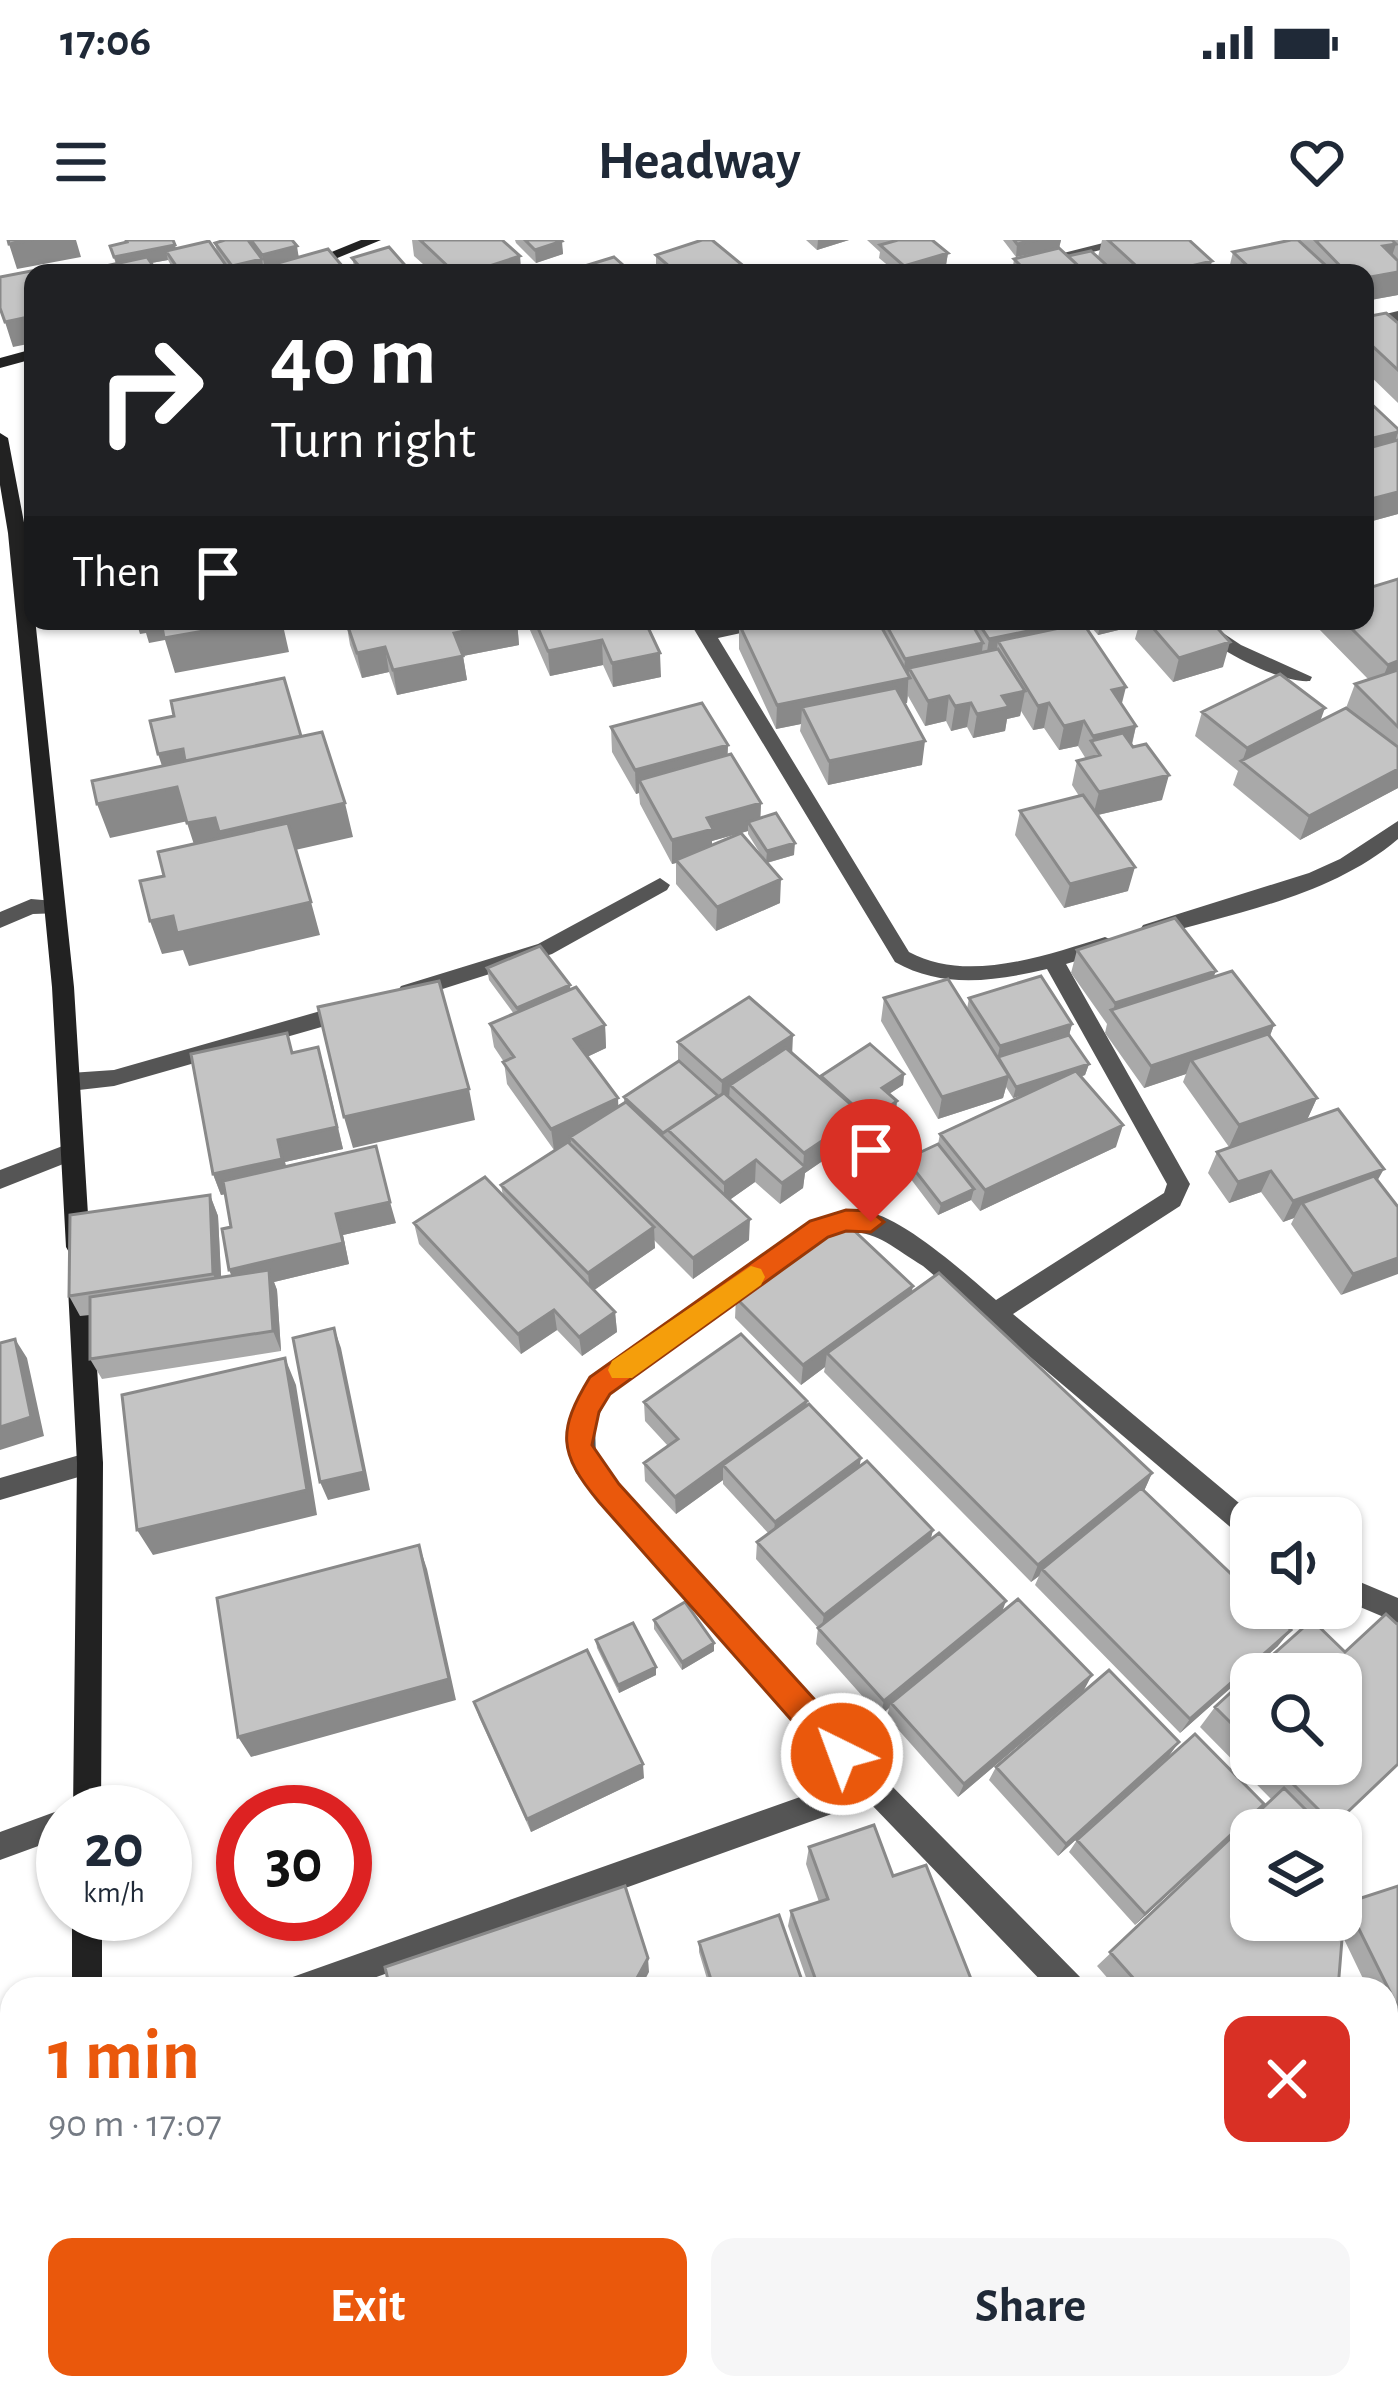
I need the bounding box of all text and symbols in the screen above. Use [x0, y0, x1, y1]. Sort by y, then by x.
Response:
text: 17:06 [60, 19, 151, 64]
icon: menu [48, 129, 114, 195]
icon: heart [1284, 129, 1350, 195]
text: Headway [597, 135, 801, 189]
icon: right [72, 312, 228, 468]
text: 40 m [270, 316, 437, 400]
text: Turn right [270, 414, 476, 468]
icon: arrive [185, 540, 251, 606]
text: Then [72, 550, 161, 595]
pin [820, 1099, 922, 1222]
icon: arrive [838, 1117, 904, 1183]
map controls [1230, 1497, 1362, 1941]
button: sound [1230, 1497, 1362, 1629]
button: search [1230, 1653, 1362, 1785]
position arrow [779, 1691, 905, 1817]
speed limit sign: 30 [216, 1785, 372, 1941]
button: layers [1230, 1809, 1362, 1941]
text: 20 [84, 1818, 144, 1878]
text: km/h [83, 1878, 145, 1908]
button: close [1224, 2016, 1350, 2142]
text: 1 min [48, 2020, 200, 2092]
text: 90 m · 17:07 [48, 2105, 222, 2144]
button: Exit [48, 2238, 687, 2376]
button: Share [711, 2238, 1350, 2376]

